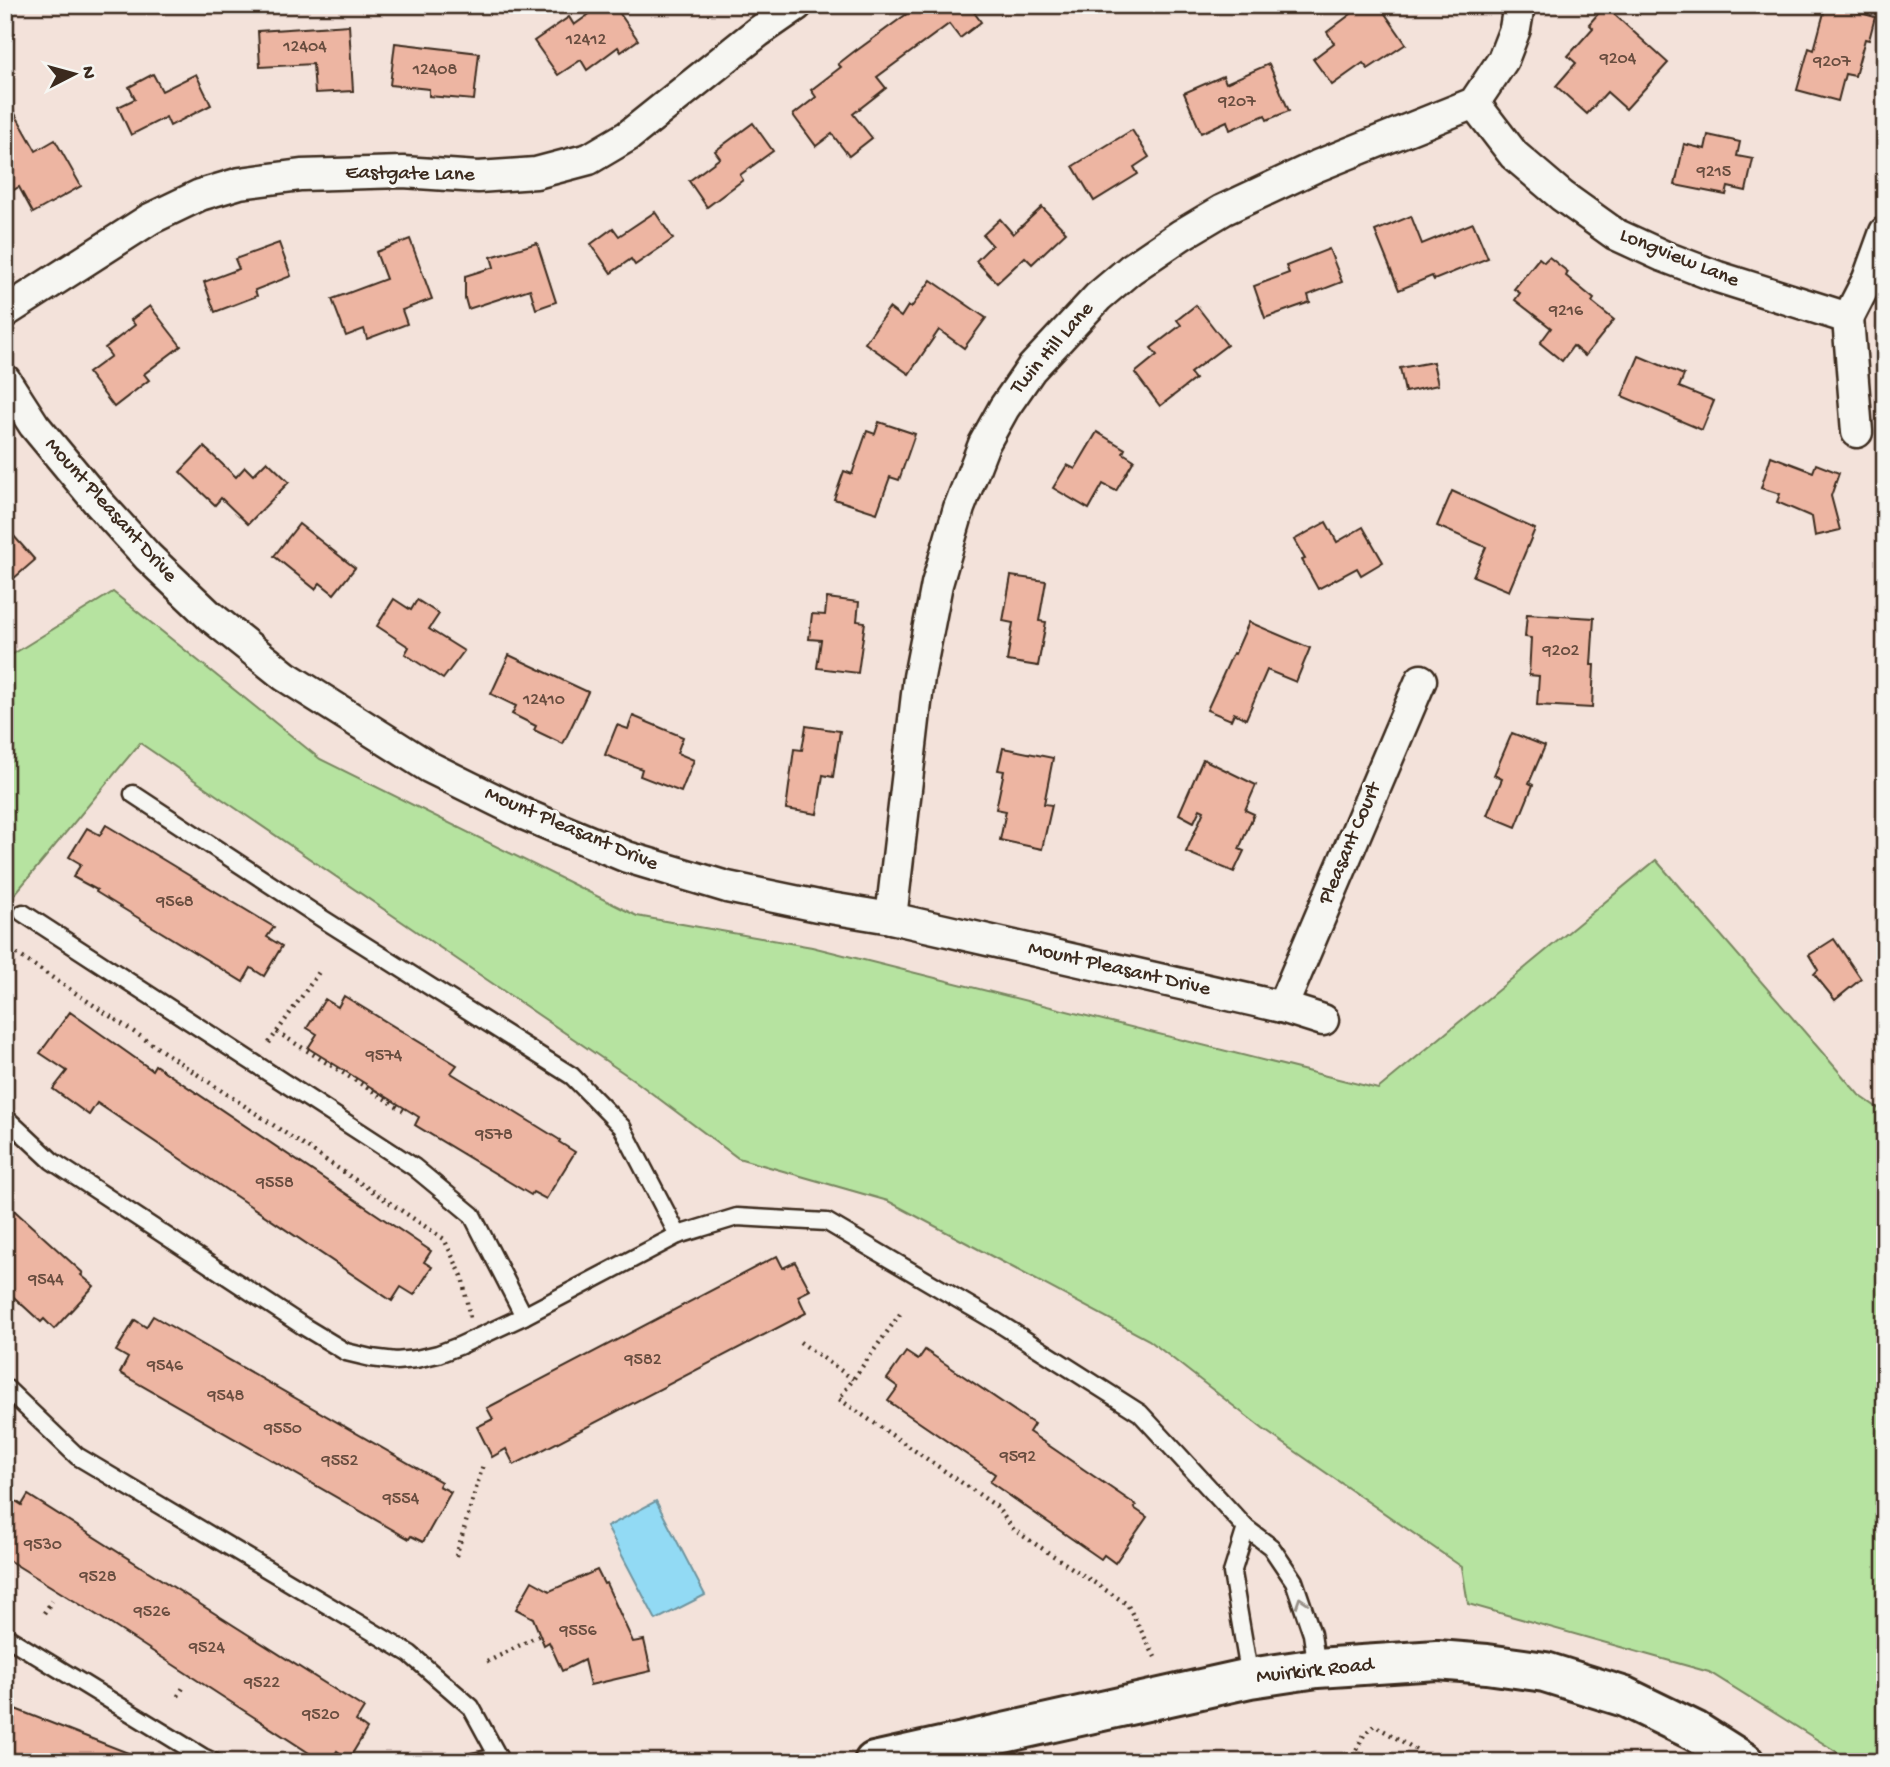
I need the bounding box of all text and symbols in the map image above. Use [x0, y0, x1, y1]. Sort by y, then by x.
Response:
house number: 12412 [565, 30, 607, 51]
house number: 12404 [282, 37, 327, 58]
north arrow [38, 38, 108, 108]
house number: 9204 [1599, 49, 1637, 70]
house number: 9207 [1812, 52, 1851, 73]
house number: 12408 [412, 60, 457, 81]
text: N [75, 65, 100, 80]
house number: 9207 [1217, 92, 1256, 113]
street label: Eastgate Lane [345, 161, 476, 189]
house number: 9215 [1696, 162, 1731, 183]
street label: Longview Lane [1616, 224, 1743, 295]
street label: Twin Hill Lane [1005, 297, 1101, 401]
house number: 9216 [1548, 301, 1584, 322]
street label: Mount Pleasant Drive [38, 433, 182, 589]
house number: 9202 [1542, 641, 1580, 662]
house number: 12410 [522, 690, 565, 711]
street label: Pleasant Court [1314, 777, 1389, 910]
street label: Mount Pleasant Drive [480, 782, 663, 878]
house number: 9568 [155, 892, 194, 913]
street label: Mount Pleasant Drive [1025, 937, 1214, 1003]
house number: 9574 [365, 1046, 403, 1067]
house number: 9578 [474, 1125, 513, 1146]
house number: 9558 [255, 1173, 294, 1194]
house number: 9544 [27, 1270, 64, 1291]
house number: 9582 [623, 1350, 662, 1371]
house number: 9546 [146, 1356, 184, 1377]
house number: 9548 [207, 1386, 245, 1407]
house number: 9550 [263, 1419, 302, 1440]
house number: 9592 [999, 1447, 1036, 1468]
house number: 9552 [321, 1451, 359, 1472]
house number: 9554 [382, 1489, 420, 1510]
house number: 9530 [23, 1535, 62, 1556]
house number: 9528 [78, 1567, 117, 1588]
one-way arrow [1295, 1597, 1309, 1609]
house number: 9526 [133, 1602, 171, 1623]
house number: 9556 [558, 1621, 597, 1642]
house number: 9524 [188, 1638, 225, 1659]
street label: Muirkirk Road [1255, 1653, 1377, 1691]
house number: 9522 [243, 1673, 280, 1694]
house number: 9520 [301, 1705, 340, 1726]

